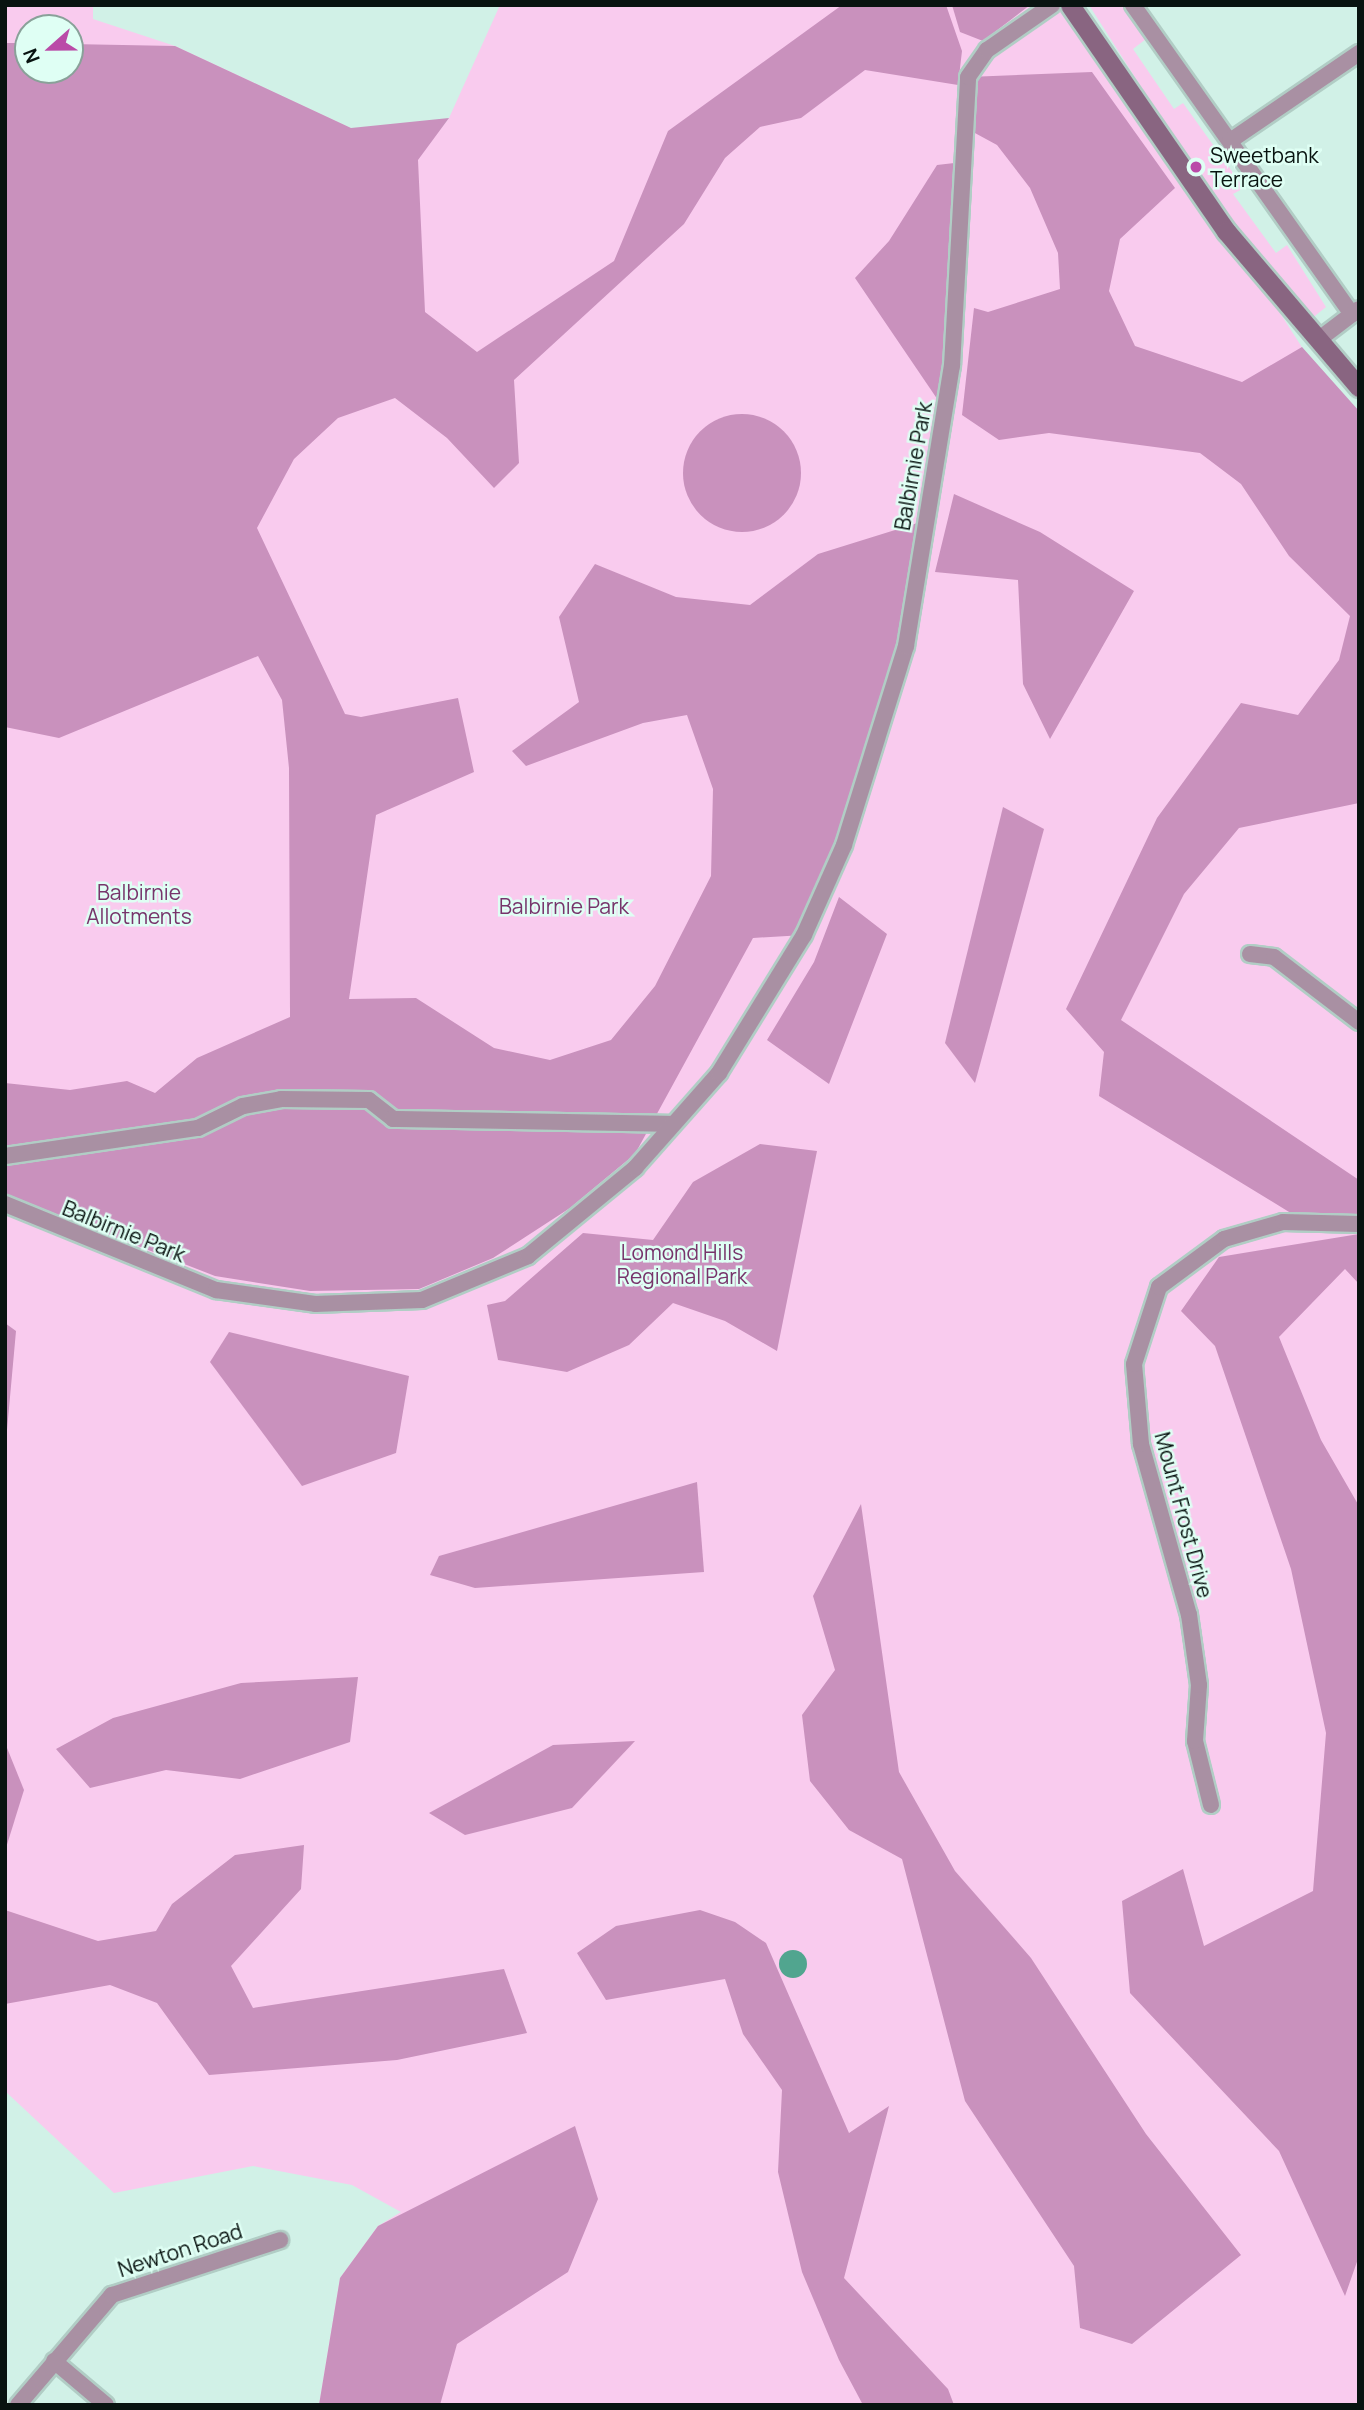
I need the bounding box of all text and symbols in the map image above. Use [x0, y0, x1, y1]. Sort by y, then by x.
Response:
north arrow [14, 14, 84, 84]
text: N [17, 45, 46, 67]
place label: Sweetbank Terrace [1210, 142, 1319, 192]
marker: Sweetbank Terrace [1188, 159, 1204, 175]
street label: Balbirnie Park [889, 400, 937, 532]
park label: Balbirnie Allotments [86, 879, 192, 929]
park label: Balbirnie Park [499, 893, 629, 919]
street label: Balbirnie Park [59, 1195, 189, 1267]
park label: Lomond Hills Regional Park [617, 1239, 747, 1289]
street label: Mount Frost Drive [1150, 1429, 1218, 1601]
street label: Newton Road [115, 2218, 245, 2282]

